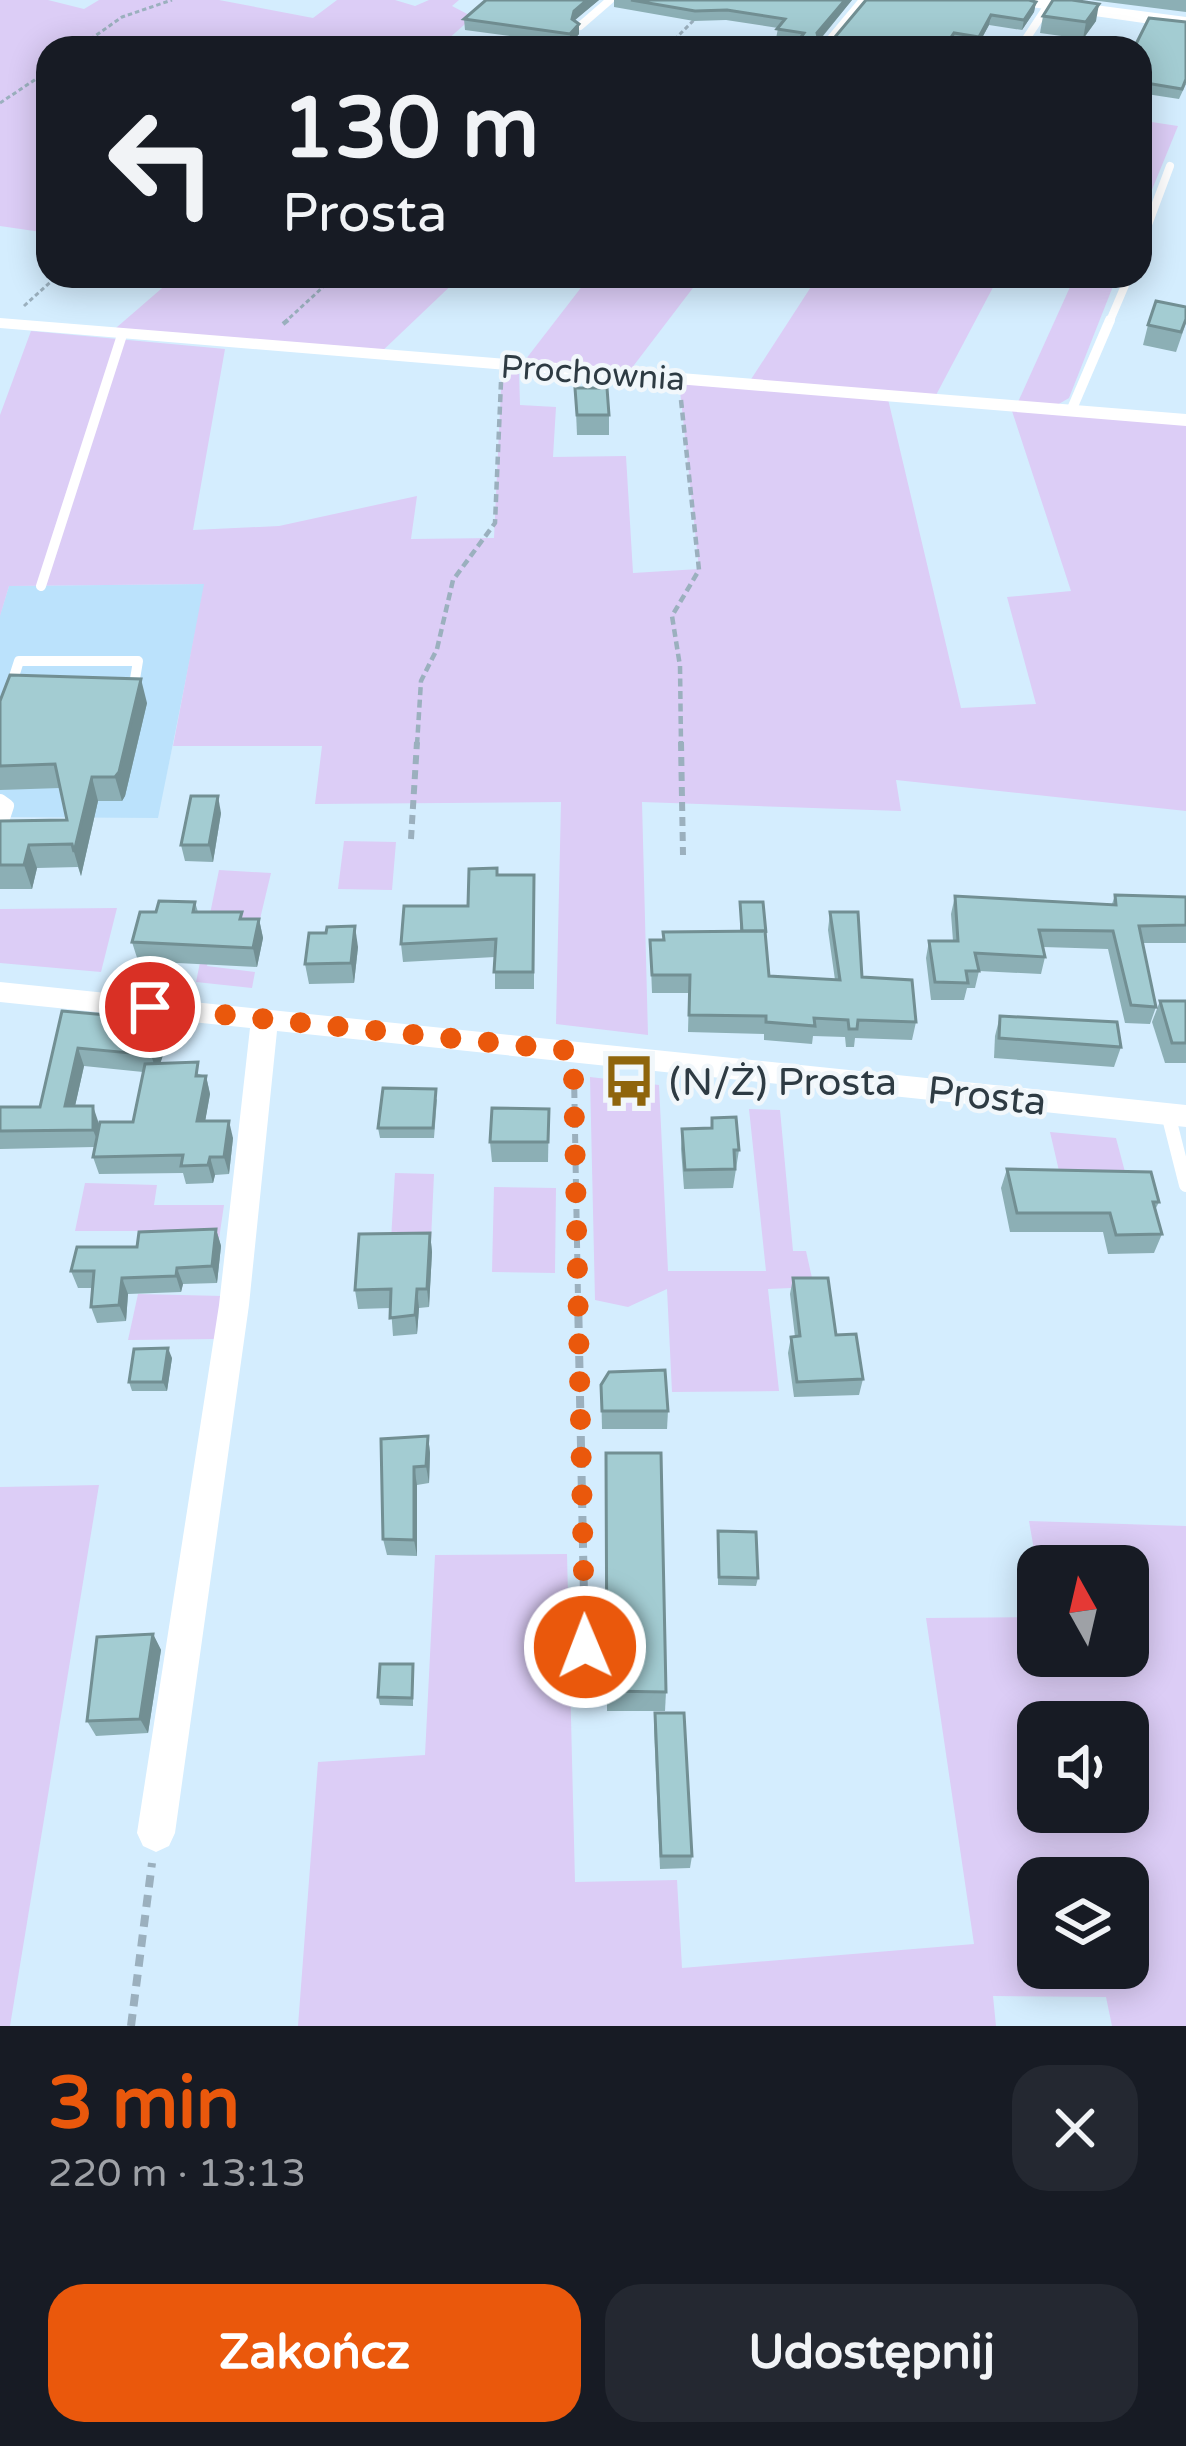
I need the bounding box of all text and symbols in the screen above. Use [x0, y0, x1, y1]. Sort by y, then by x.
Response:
text: 130 m [282, 79, 539, 180]
icon: left [84, 84, 240, 240]
text: Prosta [282, 181, 447, 246]
street label: Prochownia [499, 348, 686, 399]
pin [99, 956, 201, 1058]
icon: arrive [117, 974, 183, 1040]
bus stop icon: (N/Ż) Prosta [600, 1052, 658, 1110]
place label: (N/Ż) Prosta [669, 1059, 897, 1106]
street label: Prosta [925, 1067, 1049, 1126]
north arrow [1017, 1545, 1149, 1677]
map controls [1017, 1545, 1149, 1989]
position arrow [522, 1584, 648, 1710]
button: sound [1017, 1701, 1149, 1833]
button: layers [1017, 1857, 1149, 1989]
text: 3 min [48, 2061, 240, 2148]
button: close [1012, 2065, 1138, 2191]
text: 220 m · 13:13 [48, 2150, 306, 2197]
button: Zakończ [48, 2284, 581, 2422]
button: Udostępnij [605, 2284, 1138, 2422]

